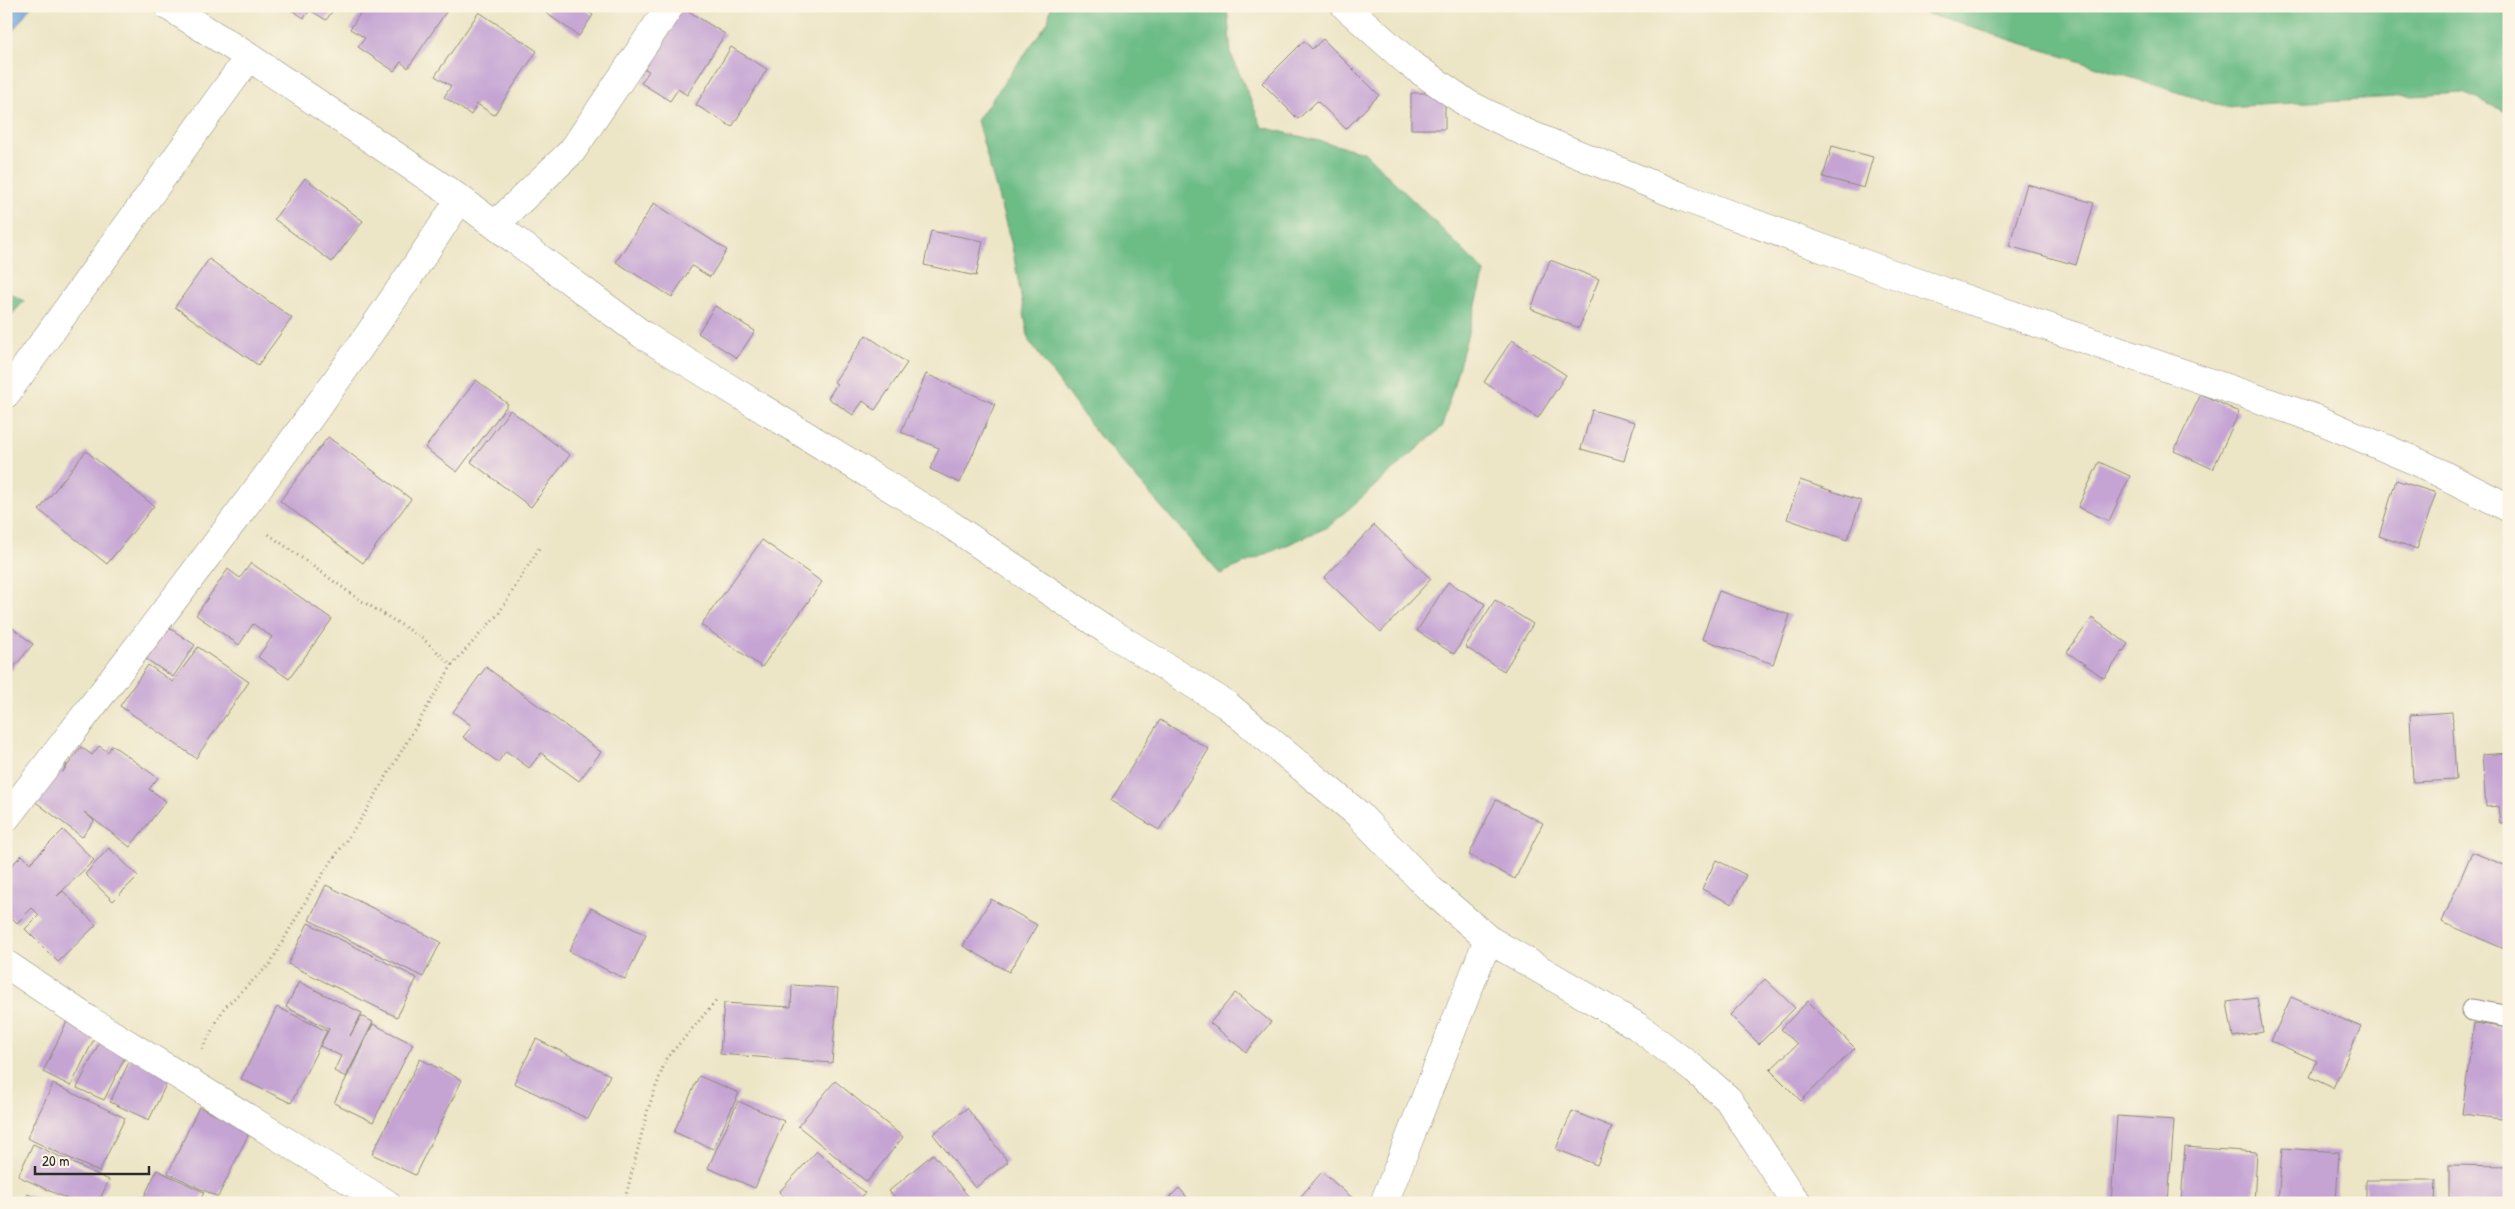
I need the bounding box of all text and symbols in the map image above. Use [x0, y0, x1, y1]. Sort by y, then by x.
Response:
scale bar [35, 1144, 149, 1176]
text: 20 m [42, 1150, 69, 1171]

